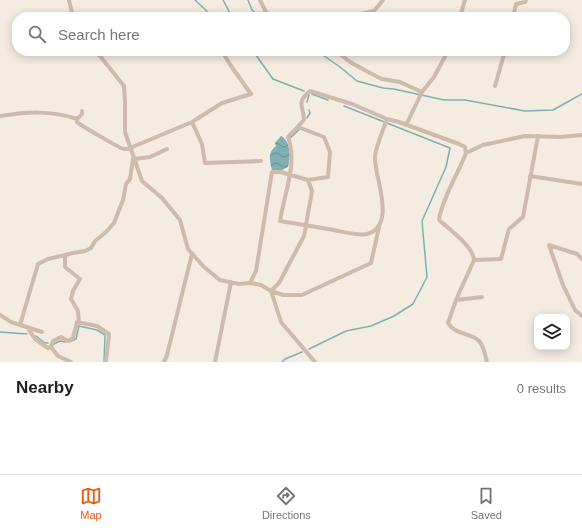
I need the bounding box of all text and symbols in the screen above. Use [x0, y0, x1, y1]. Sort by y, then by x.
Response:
search box [12, 12, 570, 56]
icon: search [26, 23, 48, 45]
text: Search here [58, 26, 140, 43]
map controls [534, 314, 570, 350]
button: layers [534, 314, 570, 350]
text: Nearby [16, 378, 74, 397]
text: 0 results [517, 381, 566, 396]
tab: Map [80, 485, 102, 521]
tab: Directions [262, 485, 311, 521]
tab: Saved [471, 485, 502, 521]

